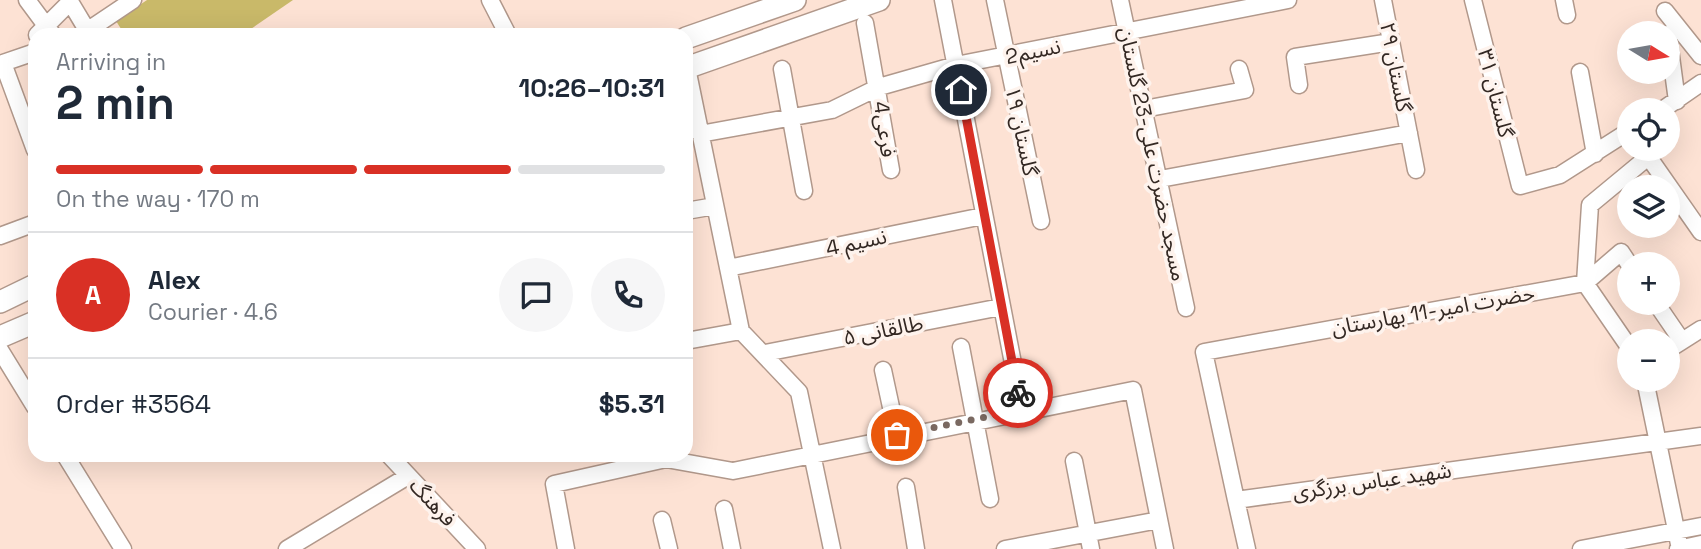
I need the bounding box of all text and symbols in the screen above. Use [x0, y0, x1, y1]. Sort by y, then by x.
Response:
street label: گلستان ۲۹ [1374, 20, 1418, 114]
north arrow [1617, 21, 1680, 84]
map controls [1617, 21, 1680, 392]
street label: مسجد حضرت علی-23 گلستان [1113, 24, 1193, 284]
street label: نسیم2 [1003, 32, 1064, 72]
street label: گلستان ۳۱ [1472, 46, 1520, 141]
text: Arriving in [56, 47, 166, 77]
pin [931, 60, 991, 120]
text: 10:26–10:31 [519, 71, 665, 105]
icon: home [942, 71, 980, 109]
text: 2 min [56, 74, 175, 132]
street label: گلستان ۱۹ [999, 84, 1045, 178]
button: locate [1617, 98, 1680, 161]
street label: فرعی4 [868, 99, 902, 159]
button: layers [1617, 175, 1680, 238]
text: On the way · 170 m [56, 184, 260, 214]
street label: نسیم 4 [823, 222, 889, 264]
button: + [1617, 252, 1680, 315]
button: chat [499, 258, 573, 332]
button: phone [591, 258, 665, 332]
text: Alex [148, 263, 201, 297]
text: A [85, 278, 101, 312]
street label: حضرت امیر-11 بهارستان [1329, 279, 1537, 341]
text: Courier · 4.6 [148, 297, 278, 327]
street label: طالقانی ۵ [841, 309, 925, 351]
button: − [1617, 329, 1680, 392]
courier [983, 358, 1053, 428]
icon: bike [999, 374, 1037, 412]
text: Order #3564 [56, 387, 211, 421]
text: $5.31 [599, 387, 665, 421]
pin [867, 405, 927, 465]
icon: bag [878, 416, 916, 454]
street label: شهید عباس برزگری [1291, 457, 1453, 505]
street label: فرهنگ [404, 472, 462, 532]

